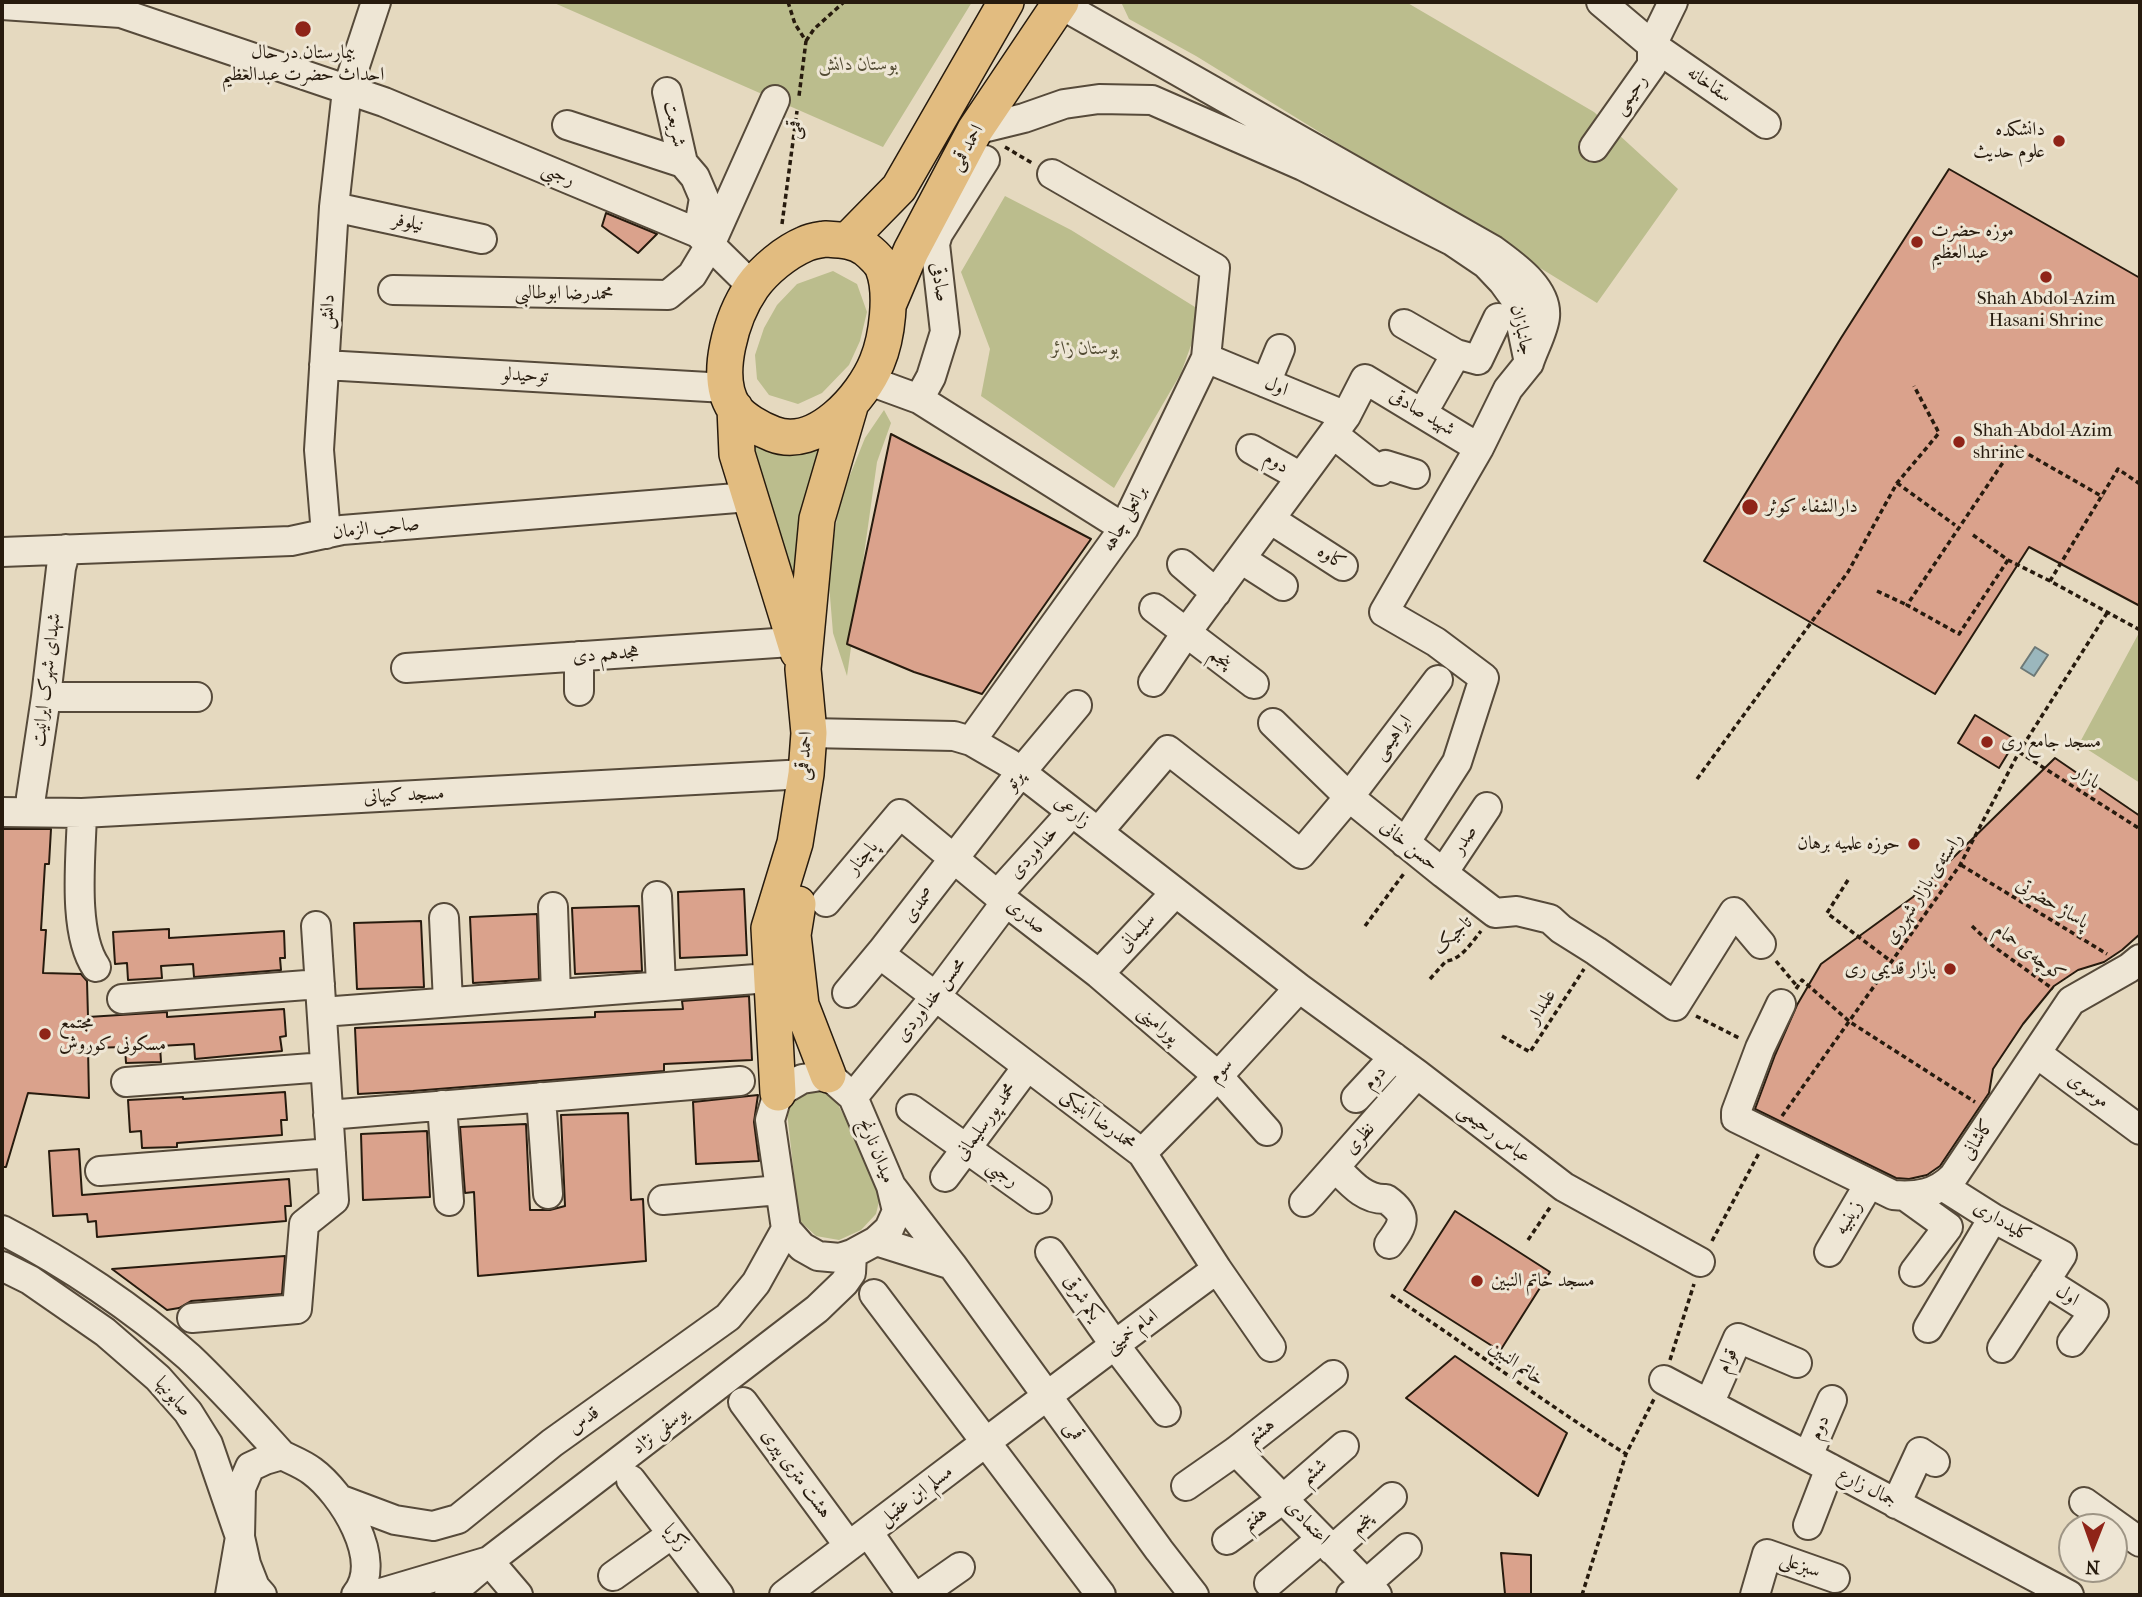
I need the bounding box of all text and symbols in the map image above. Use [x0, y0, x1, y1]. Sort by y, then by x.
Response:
marker: بیمارستان در حال احداث حضرت عبدالعظیم [293, 19, 313, 39]
place label: بیمارستان در حال احداث حضرت عبدالعظیم [222, 42, 384, 86]
park label: بوستان دانش [818, 54, 898, 76]
street label: سقاخانه [1682, 62, 1736, 108]
street label: رحیمی [1609, 70, 1653, 120]
street label: شریعت [658, 99, 690, 149]
street label: قمی [782, 119, 808, 141]
place label: دانشکده علوم حدیث [1973, 119, 2045, 163]
street label: احمد قمی [945, 121, 989, 175]
marker: دانشکده علوم حدیث [2051, 133, 2067, 149]
street label: رجبی [538, 158, 578, 192]
street label: نیلوفر [390, 209, 426, 237]
place label: موزه حضرت عبدالعظیم [1931, 220, 2014, 264]
marker: موزه حضرت عبدالعظیم [1909, 234, 1925, 250]
street label: صادقی [925, 261, 953, 303]
marker: Shah Abdol-Azim Hasani Shrine [2038, 269, 2054, 285]
street label: محمدرضا ابوطالبی [514, 282, 614, 306]
place label: Shah Abdol-Azim Hasani Shrine [1977, 288, 2115, 332]
street label: دانش [315, 294, 341, 330]
street label: جانبازان [1504, 302, 1538, 358]
park label: بوستان زائر [1051, 338, 1119, 360]
street label: توحیدلو [501, 363, 549, 389]
street label: اول [1261, 372, 1291, 402]
street label: شهید صادقی [1385, 385, 1459, 441]
place label: Shah-Abdol-Azim shrine [1973, 420, 2112, 464]
marker: Shah-Abdol-Azim shrine [1951, 434, 1967, 450]
street label: دوم [1260, 447, 1292, 479]
street label: براتعلی چاهه [1098, 482, 1152, 556]
place label: دارالشفاء کوثر [1766, 496, 1858, 518]
marker: دارالشفاء کوثر [1740, 497, 1760, 517]
street label: صاحب الزمان [331, 513, 421, 545]
street label: کاوه [1312, 540, 1350, 576]
street label: شهدای شهرک ایرانیت [27, 612, 67, 748]
street label: هجدهم دی [572, 641, 640, 669]
street label: پنجم [1204, 643, 1236, 675]
street label: ابراهیمی [1369, 711, 1417, 765]
street label: احمد قمی [792, 730, 818, 782]
place label: مسجد جامع ری [2001, 731, 2101, 753]
marker: مسجد جامع ری [1979, 734, 1995, 750]
street label: بازار [2069, 761, 2105, 795]
street label: پرتو [1000, 766, 1030, 796]
street label: مسجد کیهانی [363, 782, 445, 810]
street label: زارعی [1049, 791, 1095, 833]
street label: حسن خانی [1375, 815, 1443, 877]
street label: صدر [1447, 821, 1483, 859]
street label: خداوردی [1005, 822, 1063, 884]
street label: راسته‌ی بازار شهر‌ری [1880, 829, 1968, 949]
place label: حوزه علمیه برهان [1797, 833, 1900, 855]
marker: حوزه علمیه برهان [1906, 836, 1922, 852]
street label: پاچنار [842, 837, 884, 879]
street label: پاساژ حضرتی [2011, 873, 2093, 935]
street label: صمدی [898, 883, 940, 927]
street label: صدری [1002, 894, 1050, 940]
street label: سلیمانی [1113, 908, 1161, 958]
street label: تاجیک [1428, 912, 1478, 960]
street label: کوچه‌ی حمام [1989, 919, 2069, 987]
street label: محسن خداوردی [891, 953, 971, 1047]
place label: بازار قدیمی ری [1845, 958, 1936, 980]
marker: بازار قدیمی ری [1942, 961, 1958, 977]
street label: علمدار [1522, 985, 1562, 1029]
street label: پورامینی [1133, 1001, 1183, 1049]
place label: مجتمع مسکونی کوروش [59, 1012, 166, 1056]
marker: مجتمع مسکونی کوروش [37, 1026, 53, 1042]
street label: سوم [1204, 1054, 1238, 1088]
street label: دوم [1358, 1061, 1392, 1095]
street label: موسوی [2063, 1068, 2113, 1114]
street label: محمد پورسلیمانی [950, 1079, 1022, 1165]
street label: محمدرضا آبنیکی [1056, 1084, 1140, 1156]
street label: عباس رحیمی [1453, 1099, 1535, 1169]
street label: میدان نارنج [853, 1115, 899, 1187]
street label: کاشانی [1957, 1115, 1999, 1165]
street label: نظری [1340, 1118, 1380, 1160]
street label: رجبی [982, 1155, 1022, 1193]
street label: کلیدداری [1969, 1196, 2035, 1248]
street label: زینبیه [1830, 1197, 1868, 1239]
street label: یکم شرقی [1058, 1270, 1106, 1326]
place label: مسجد خاتم النبین [1491, 1270, 1595, 1292]
marker: مسجد خاتم النبین [1469, 1273, 1485, 1289]
street label: اول [2051, 1280, 2083, 1312]
street label: امام خمینی [1101, 1305, 1163, 1359]
street label: خاتم النبین [1484, 1337, 1548, 1391]
street label: قوام [1713, 1345, 1743, 1377]
street label: صابونیها [150, 1372, 196, 1422]
street label: قدس [564, 1402, 604, 1440]
street label: یوسفی نژاد [627, 1402, 693, 1460]
street label: دوم [1805, 1412, 1835, 1444]
street label: هشتم [1242, 1414, 1280, 1450]
street label: قمی [1058, 1417, 1088, 1445]
street label: هشت متری پیری [756, 1425, 836, 1523]
street label: ششم [1296, 1454, 1332, 1490]
street label: مسلم ابن عقیل [874, 1461, 958, 1531]
street label: جمال زارع [1834, 1463, 1900, 1513]
street label: اعتمادی [1280, 1496, 1334, 1550]
street label: هفتم [1238, 1502, 1272, 1536]
street label: پنجم [1346, 1508, 1378, 1540]
north arrow [2058, 1513, 2128, 1583]
street label: زکریا [657, 1520, 693, 1556]
street label: سبزعلی [1777, 1548, 1823, 1584]
text: N [2085, 1556, 2100, 1578]

